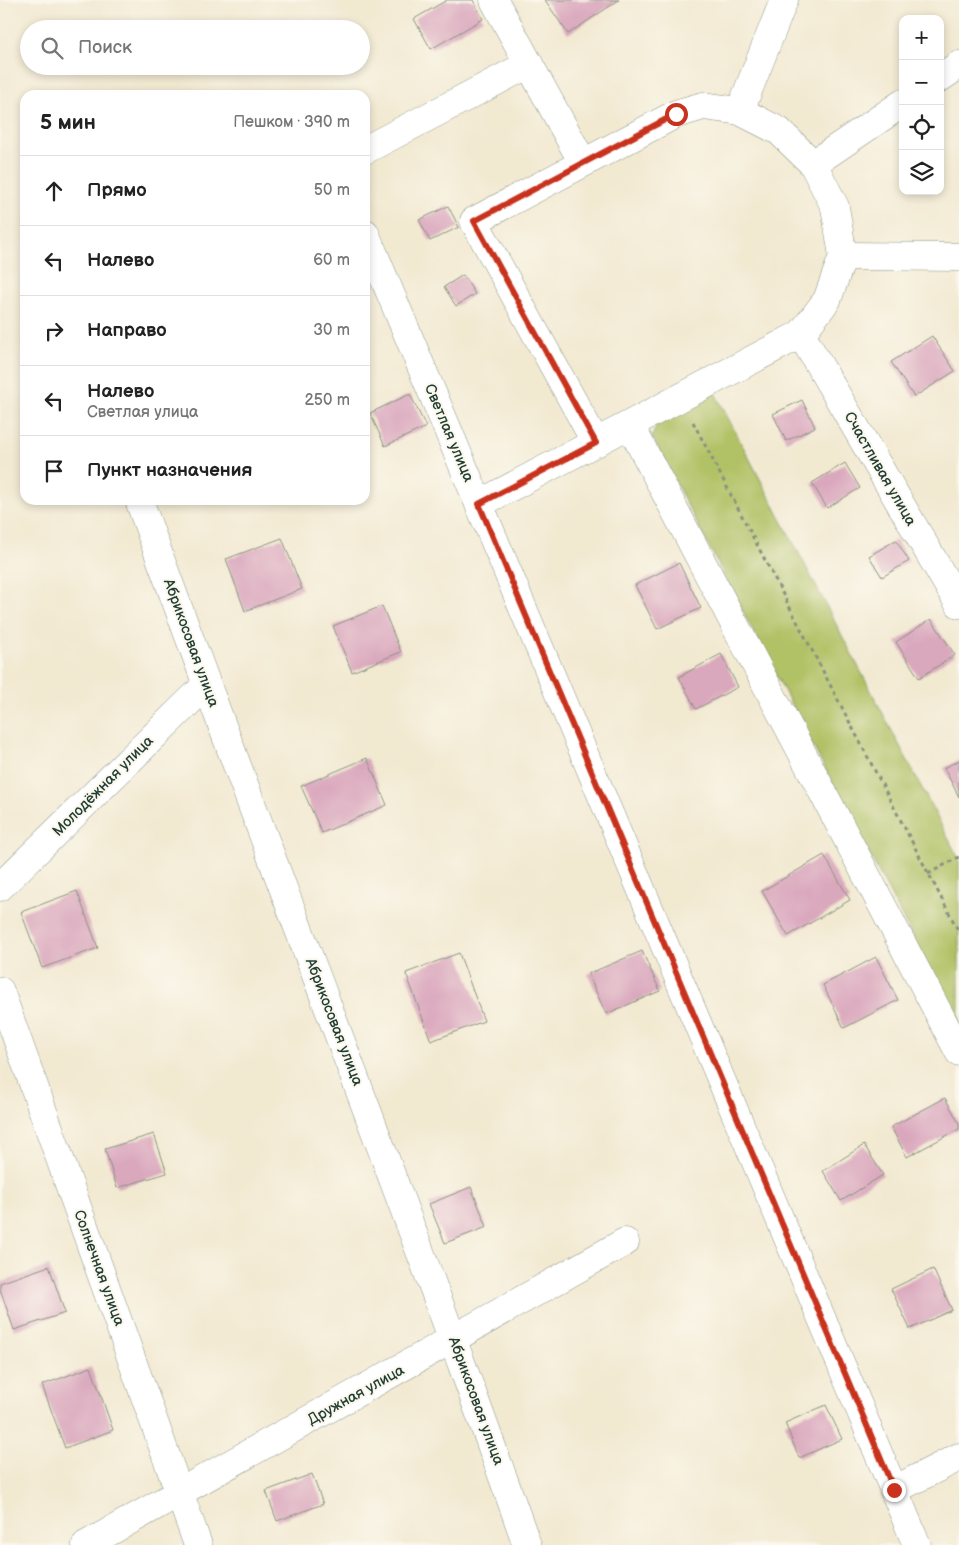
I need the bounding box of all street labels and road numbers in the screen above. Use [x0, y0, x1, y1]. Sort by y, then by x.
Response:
street label: Светлая улица [420, 381, 478, 485]
street label: Счастливая улица [840, 409, 920, 530]
street label: Абрикосовая улица [159, 575, 223, 710]
street label: Молодёжная улица [48, 731, 158, 841]
street label: Абрикосовая улица [300, 954, 367, 1089]
street label: Солнечная улица [69, 1207, 129, 1329]
street label: Абрикосовая улица [444, 1333, 508, 1468]
street label: Дружная улица [304, 1361, 408, 1429]

